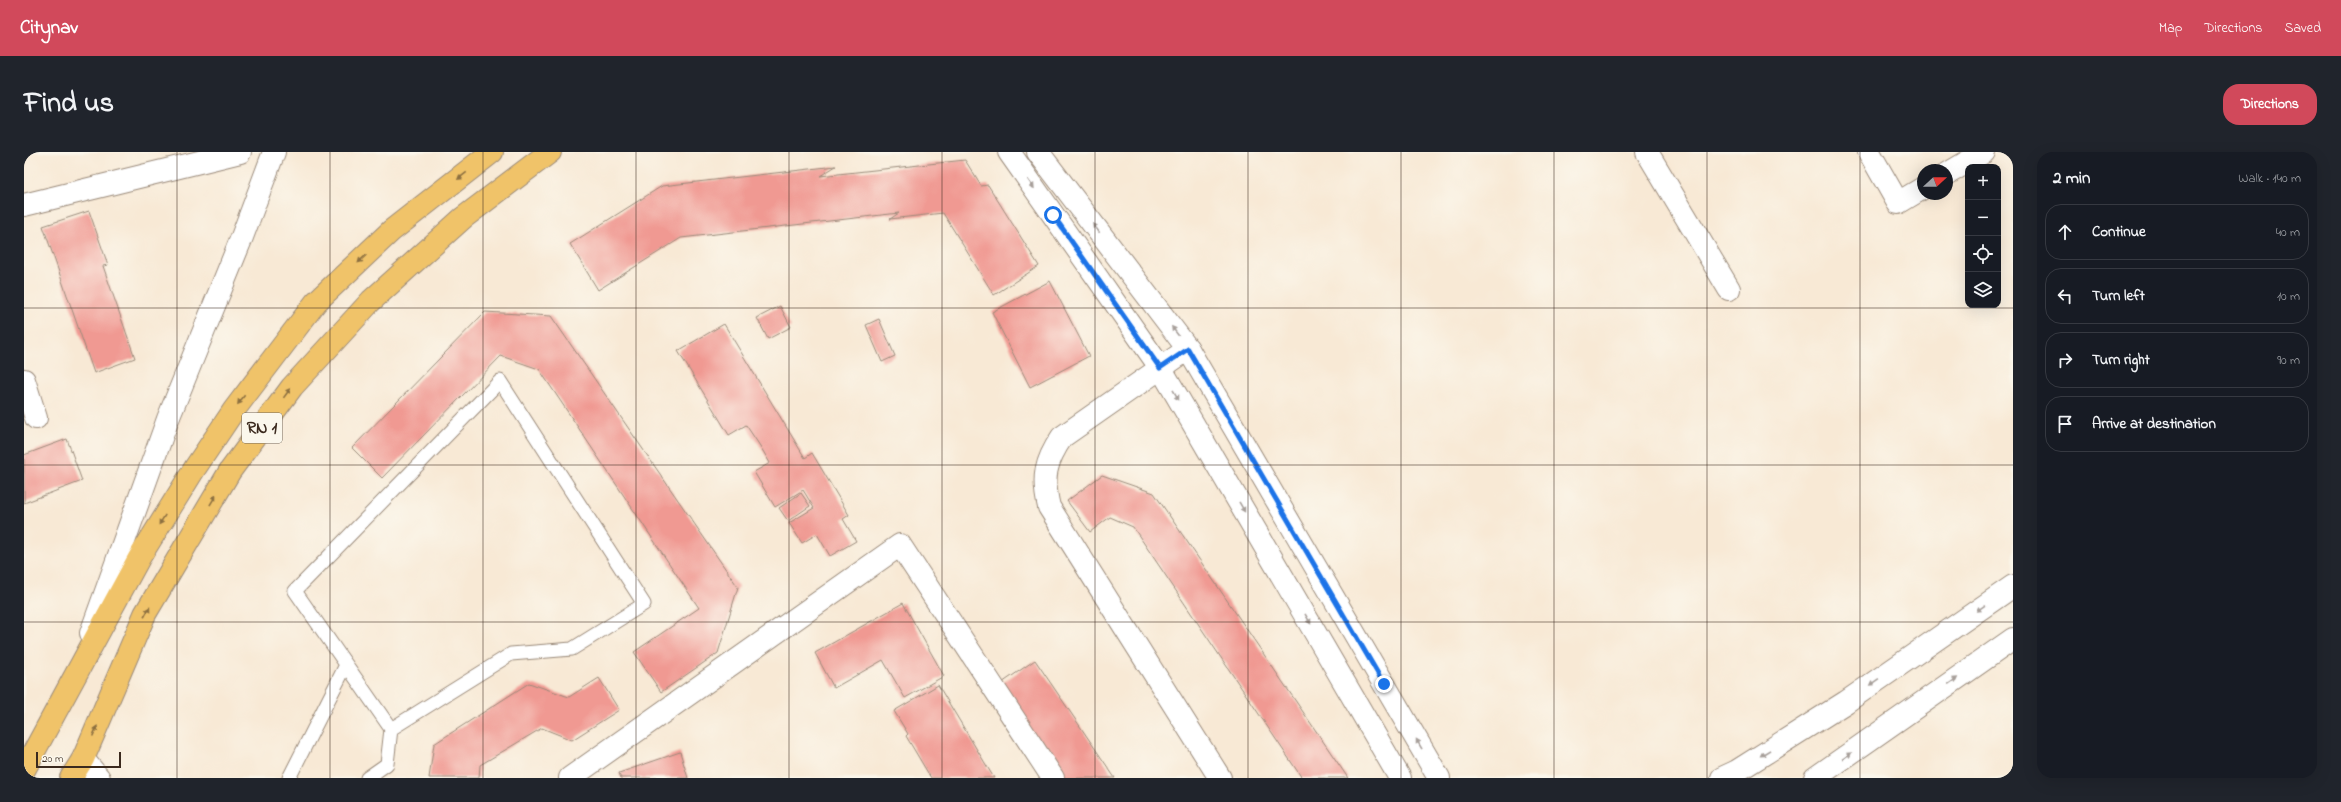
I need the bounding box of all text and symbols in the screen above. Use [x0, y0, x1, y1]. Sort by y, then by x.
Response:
text: Citynav [20, 15, 78, 42]
text: Map [2159, 18, 2182, 39]
text: Directions [2204, 18, 2262, 39]
text: Saved [2284, 18, 2321, 39]
text: Find us [24, 84, 114, 125]
button: Directions [2223, 84, 2317, 125]
north arrow [1917, 164, 1953, 200]
map controls [1965, 164, 2001, 308]
button: + [1965, 164, 2001, 200]
text: 2 min [2053, 166, 2090, 191]
text: Walk · 140 m [2238, 169, 2301, 188]
one-way arrow [456, 172, 467, 180]
one-way arrow [1027, 179, 1035, 189]
button: − [1965, 200, 2001, 236]
route start [1044, 206, 1062, 224]
icon: ahead [2054, 221, 2076, 243]
text: Continue [2092, 221, 2146, 243]
one-way arrow [1092, 223, 1100, 233]
text: 40 m [2276, 223, 2300, 242]
button: locate [1965, 236, 2001, 272]
one-way arrow [357, 254, 367, 264]
button: layers [1965, 272, 2001, 308]
icon: left [2054, 285, 2076, 307]
text: Turn left [2092, 285, 2145, 307]
text: 10 m [2277, 287, 2300, 306]
one-way arrow [1171, 326, 1179, 337]
icon: right [2054, 349, 2076, 371]
text: Turn right [2092, 349, 2150, 371]
text: 90 m [2277, 351, 2300, 370]
one-way arrow [283, 388, 291, 398]
one-way arrow [1173, 389, 1180, 400]
one-way arrow [238, 395, 246, 405]
road number: RN 1 [242, 413, 282, 443]
icon: arrive [2054, 413, 2076, 435]
text: Arrive at destination [2092, 413, 2216, 435]
one-way arrow [210, 494, 217, 506]
one-way arrow [1238, 501, 1245, 513]
one-way arrow [159, 514, 166, 526]
one-way arrow [1976, 604, 1986, 612]
one-way arrow [144, 606, 150, 618]
one-way arrow [1304, 613, 1311, 625]
route end [1375, 675, 1393, 693]
one-way arrow [1948, 677, 1958, 685]
one-way arrow [1869, 678, 1879, 686]
one-way arrow [92, 725, 99, 737]
one-way arrow [1416, 738, 1423, 750]
one-way arrow [1760, 749, 1770, 757]
scale bar [36, 750, 121, 769]
text: 20 m [42, 751, 64, 767]
one-way arrow [1842, 752, 1852, 760]

